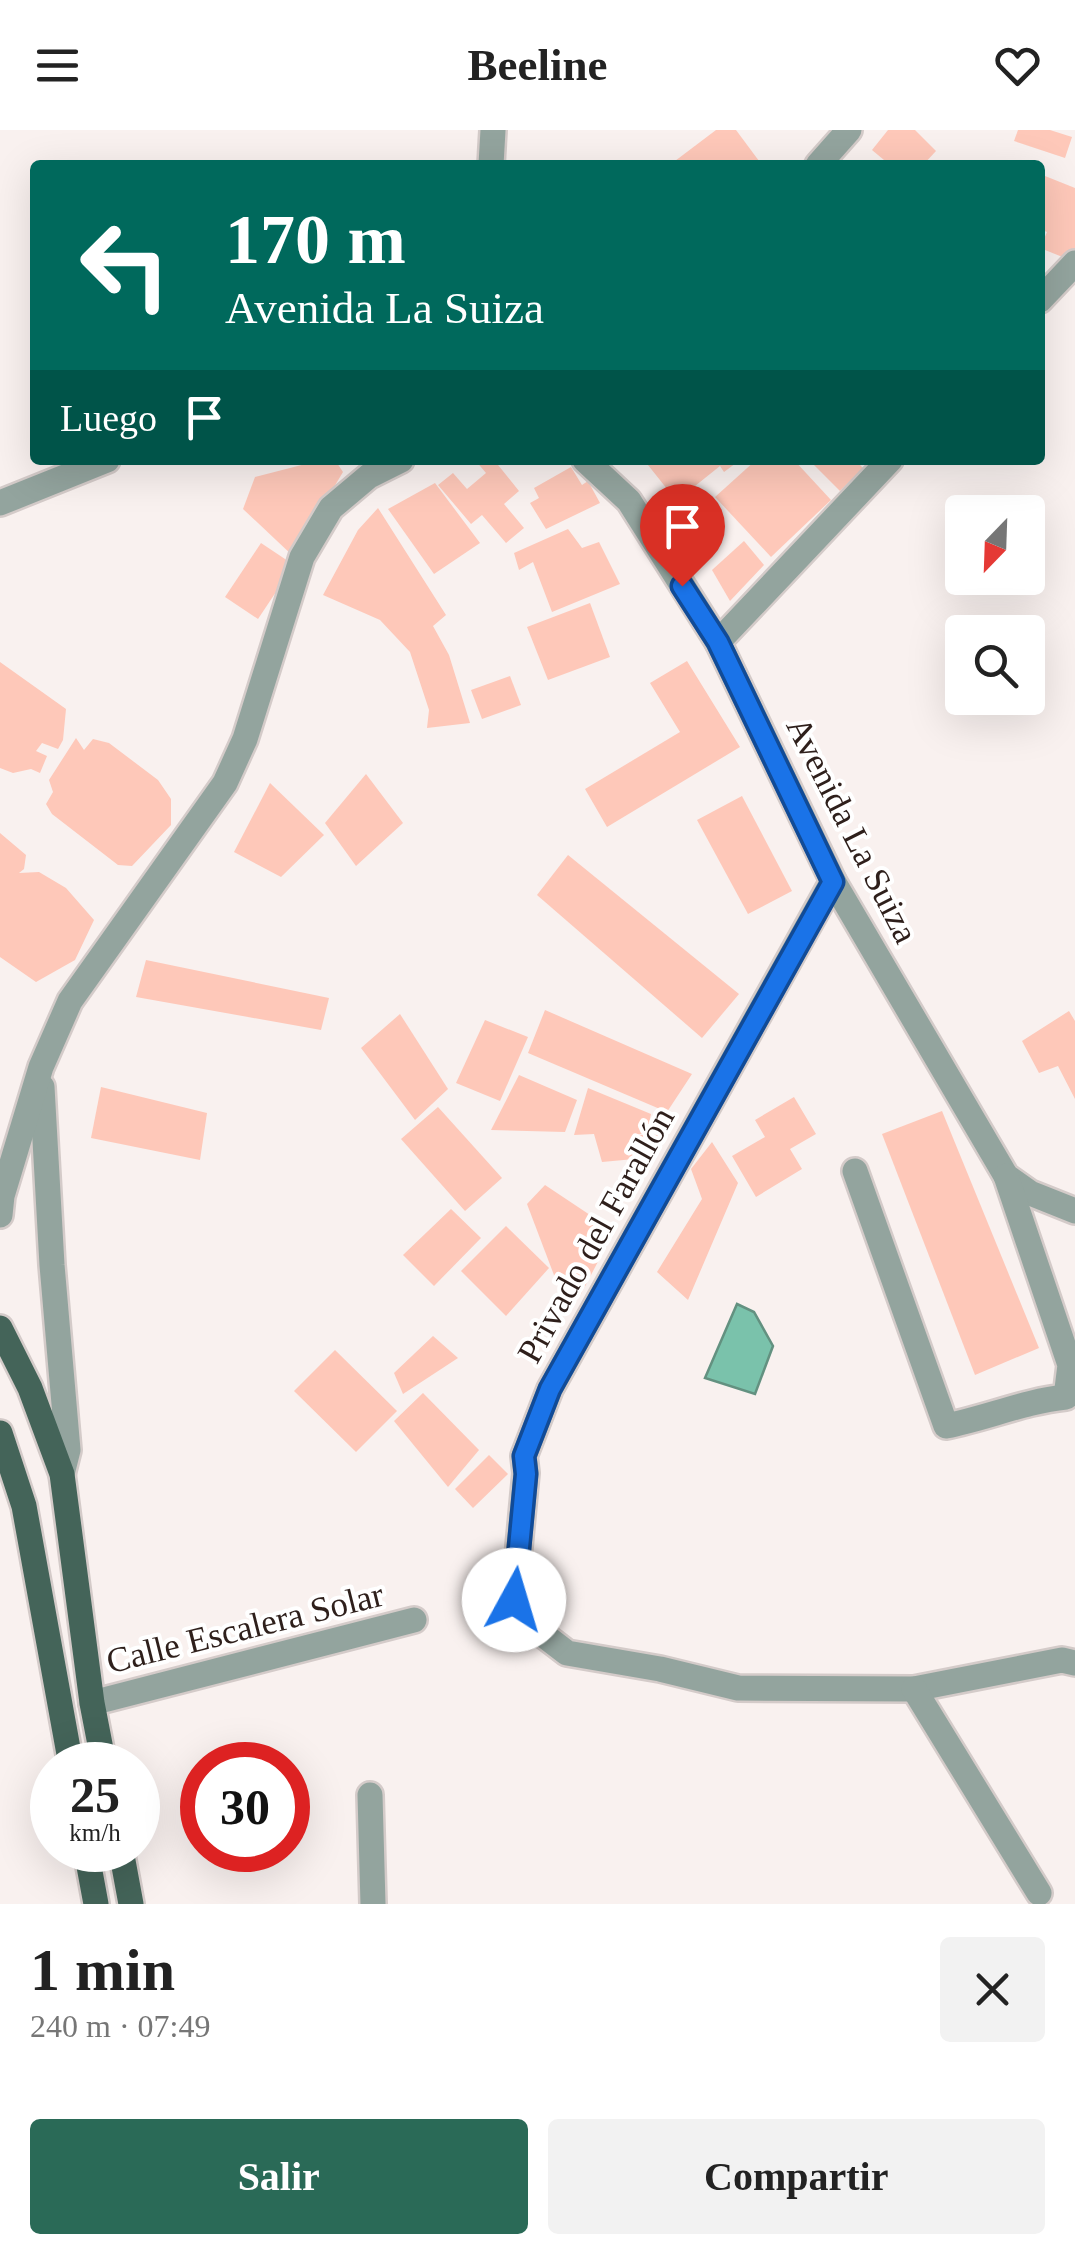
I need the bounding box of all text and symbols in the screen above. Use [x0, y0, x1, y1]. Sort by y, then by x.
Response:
icon: menu [30, 38, 85, 93]
icon: heart [990, 38, 1045, 93]
text: Beeline [468, 40, 607, 90]
icon: left [60, 200, 190, 330]
text: 170 m [225, 201, 406, 278]
text: Avenida La Suiza [225, 283, 544, 333]
icon: arrive [177, 390, 232, 445]
text: Luego [60, 397, 157, 439]
pin [640, 484, 725, 587]
north arrow [945, 495, 1045, 595]
map controls [945, 495, 1045, 715]
icon: arrive [655, 499, 710, 554]
button: search [945, 615, 1045, 715]
street label: Avenida La Suiza [778, 711, 926, 950]
street label: Privado del Farallón [510, 1101, 682, 1369]
position arrow [462, 1548, 566, 1652]
street label: Calle Escalera Solar [103, 1575, 388, 1681]
speed limit sign: 30 [180, 1742, 310, 1872]
text: 25 [70, 1767, 120, 1823]
text: km/h [69, 1819, 121, 1846]
text: 1 min [30, 1937, 175, 2003]
button: close [940, 1937, 1045, 2042]
text: 240 m · 07:49 [30, 2008, 210, 2044]
button: Salir [30, 2119, 528, 2234]
button: Compartir [548, 2119, 1045, 2234]

